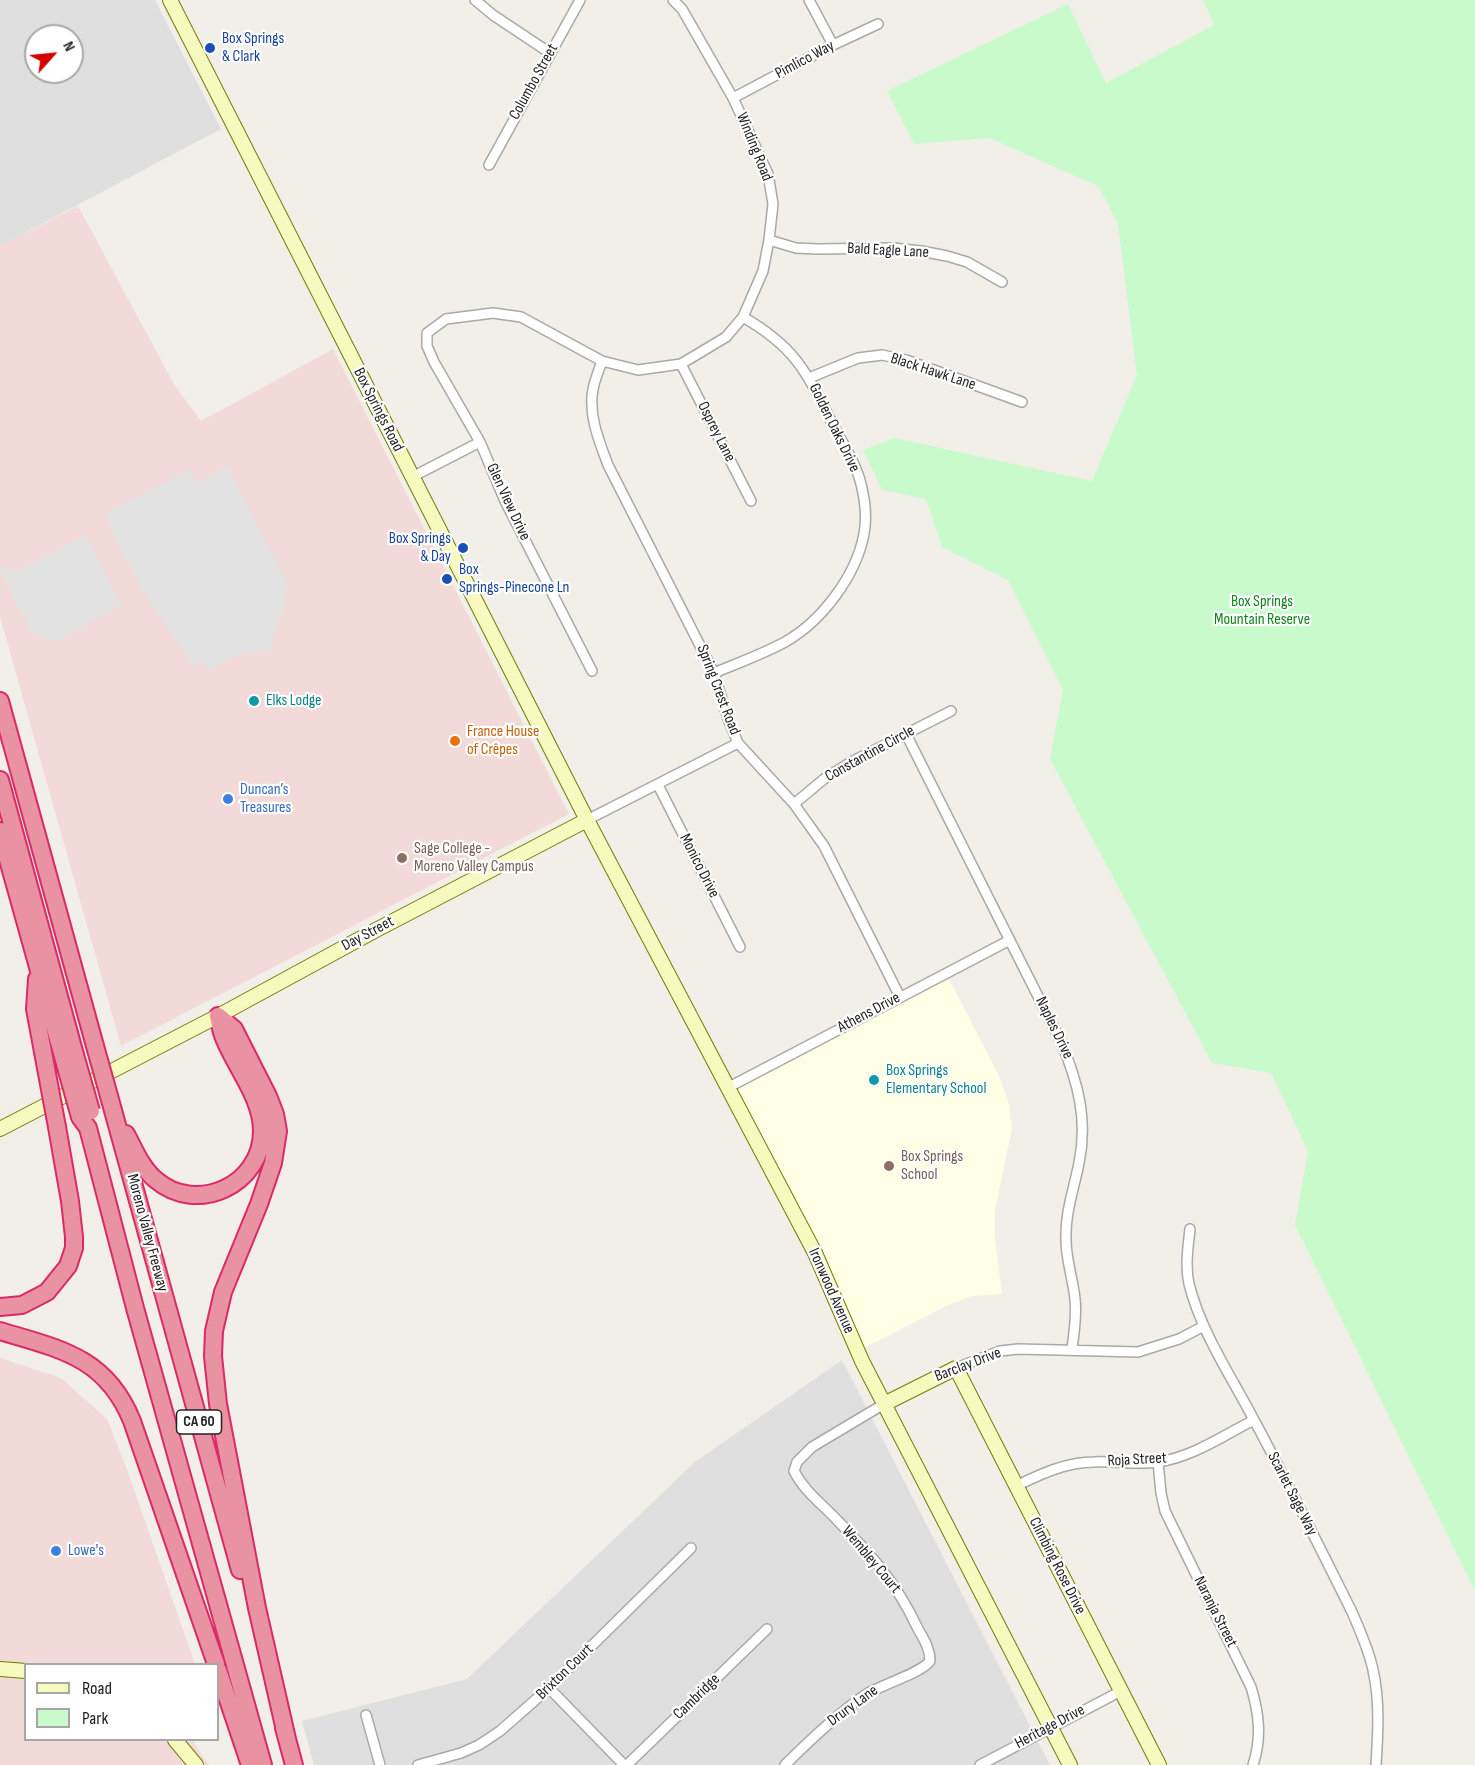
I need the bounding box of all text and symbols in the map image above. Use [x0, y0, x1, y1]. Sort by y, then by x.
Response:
north arrow [24, 24, 84, 84]
place label: Box Springs & Clark [222, 29, 284, 67]
street label: Pimlico Way [772, 36, 838, 84]
text: N [58, 38, 79, 55]
marker: Box Springs & Clark [203, 41, 217, 55]
street label: Columbo Street [505, 41, 563, 123]
street label: Winding Road [732, 110, 776, 184]
street label: Bald Eagle Lane [847, 239, 929, 263]
street label: Black Hawk Lane [888, 349, 978, 395]
street label: Box Springs Road [349, 365, 407, 455]
street label: Golden Oaks Drive [804, 381, 864, 475]
street label: Osprey Lane [693, 399, 739, 465]
street label: Glen View Drive [482, 460, 534, 544]
place label: Box Springs & Day [389, 529, 451, 567]
marker: Box Springs & Day [456, 541, 470, 555]
place label: Box Springs-Pinecone Ln [459, 560, 569, 598]
marker: Box Springs-Pinecone Ln [440, 572, 454, 586]
park label: Box Springs Mountain Reserve [1214, 592, 1310, 630]
street label: Spring Crest Road [692, 642, 744, 738]
place label: Elks Lodge [266, 691, 322, 711]
marker: Elks Lodge [247, 694, 261, 708]
place label: France House of Crêpes [467, 722, 539, 760]
street label: Constantine Circle [822, 722, 918, 786]
marker: France House of Crêpes [448, 734, 462, 748]
place label: Duncan’s Treasures [240, 780, 291, 818]
marker: Duncan’s Treasures [221, 792, 235, 806]
street label: Monico Drive [675, 831, 723, 901]
place label: Sage College - Moreno Valley Campus [414, 839, 534, 877]
marker: Sage College - Moreno Valley Campus [395, 851, 409, 865]
street label: Day Street [339, 912, 397, 956]
street label: Athens Drive [834, 989, 904, 1037]
street label: Naples Drive [1031, 994, 1077, 1062]
place label: Box Springs Elementary School [886, 1061, 986, 1099]
marker: Box Springs Elementary School [867, 1073, 881, 1087]
place label: Box Springs School [901, 1147, 963, 1185]
marker: Box Springs School [882, 1159, 896, 1173]
street label: Moreno Valley Freeway [122, 1172, 172, 1294]
street label: Ironwood Avenue [804, 1245, 858, 1337]
street label: Barclay Drive [932, 1344, 1004, 1386]
road number: CA 60 [176, 1410, 222, 1434]
street label: Roja Street [1107, 1449, 1167, 1471]
street label: Scarlet Sage Way [1263, 1449, 1321, 1539]
street label: Climbing Rose Drive [1024, 1514, 1090, 1618]
street label: Wembley Court [837, 1522, 905, 1598]
place label: Lowe's [68, 1541, 104, 1561]
marker: Lowe's [49, 1544, 63, 1558]
street label: Naranja Street [1189, 1573, 1241, 1651]
street label: Brixton Court [532, 1640, 598, 1704]
legend [24, 1663, 219, 1741]
street label: Cambridge [670, 1670, 724, 1724]
text: Road [82, 1678, 112, 1699]
street label: Drury Lane [824, 1681, 882, 1731]
street label: Heritage Drive [1012, 1701, 1088, 1753]
text: Park [82, 1708, 108, 1729]

